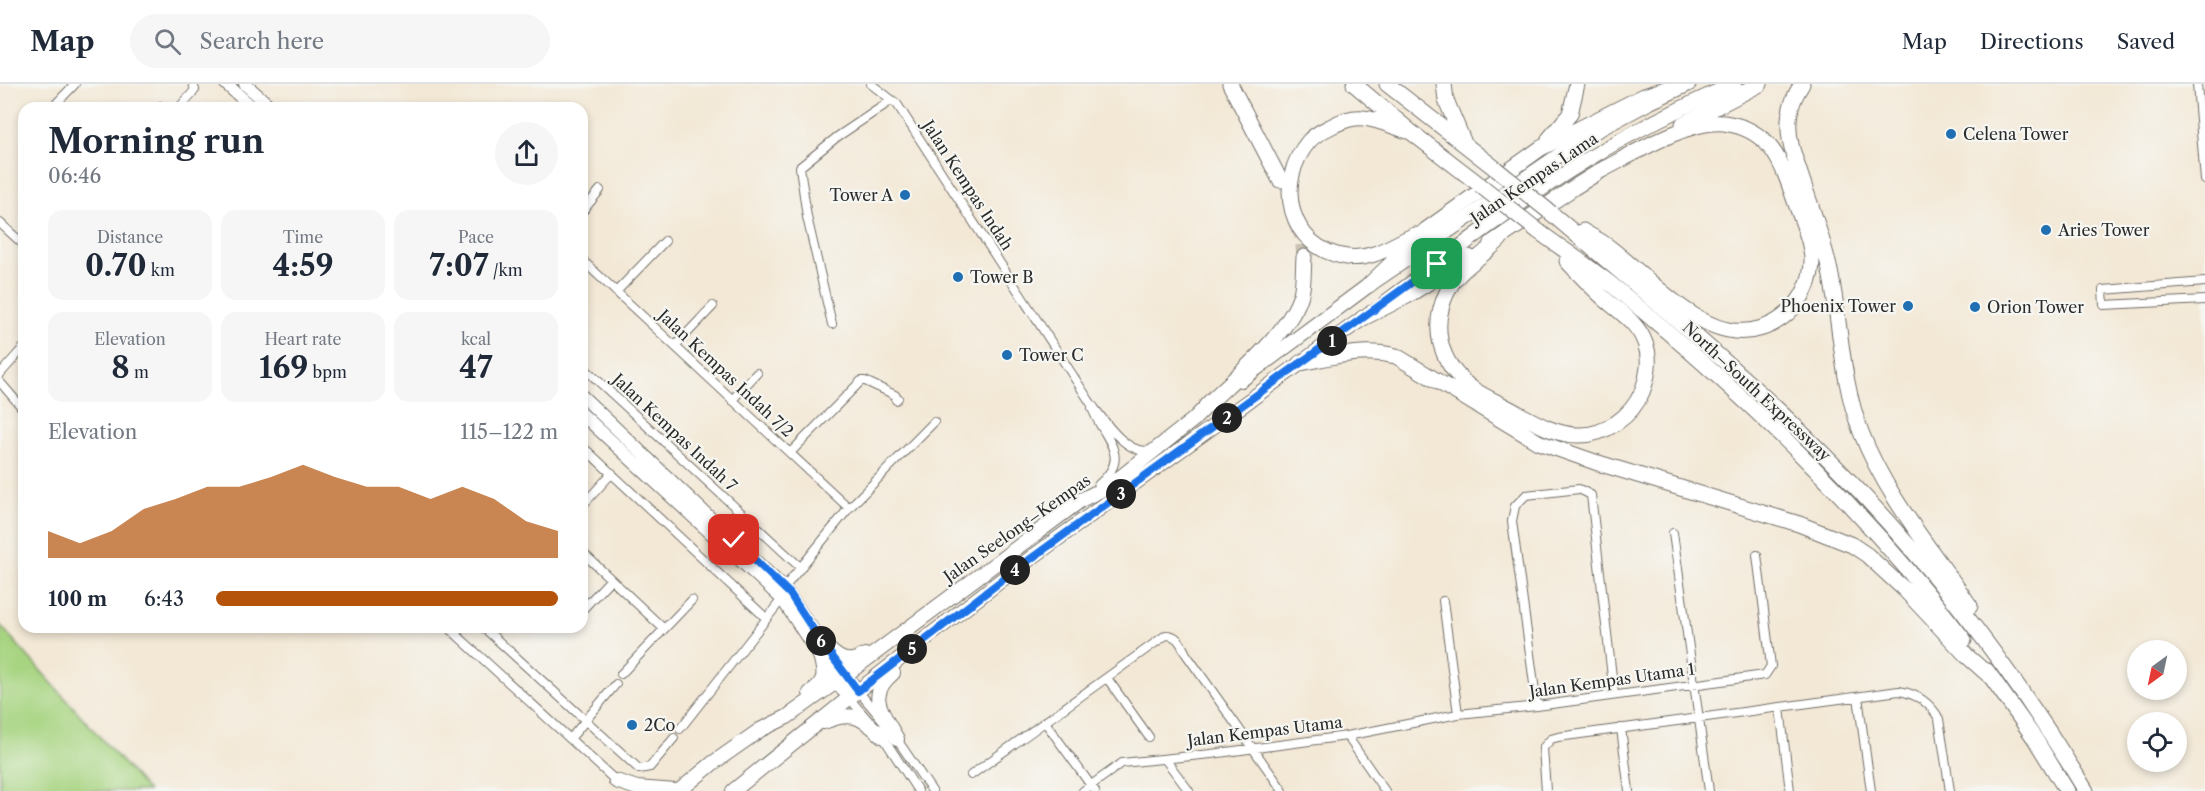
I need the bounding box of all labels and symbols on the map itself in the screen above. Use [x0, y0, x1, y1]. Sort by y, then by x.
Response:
street label: Jalan Kempas Indah [917, 114, 1018, 254]
place label: Celena Tower [1963, 124, 2069, 144]
marker: Celena Tower [1944, 127, 1958, 141]
street label: Jalan Kempas Lama [1464, 128, 1602, 230]
place label: Tower A [830, 185, 894, 205]
marker: Tower A [898, 188, 912, 202]
place label: Aries Tower [2057, 220, 2150, 240]
marker: Aries Tower [2039, 223, 2053, 237]
pin [1411, 238, 1462, 289]
place label: Tower B [970, 267, 1033, 287]
marker: Tower B [951, 270, 965, 284]
place label: Phoenix Tower [1780, 296, 1896, 316]
place label: Orion Tower [1987, 297, 2084, 317]
marker: Phoenix Tower [1901, 299, 1915, 313]
marker: Orion Tower [1968, 300, 1982, 314]
street label: Jalan Kempas Indah 7/2 [654, 305, 798, 441]
street label: North–South Expressway [1679, 317, 1836, 466]
pin: 1 [1317, 326, 1347, 356]
place label: Tower C [1019, 345, 1084, 365]
marker: Tower C [1000, 348, 1014, 362]
street label: Jalan Kempas Indah 7 [609, 369, 741, 495]
pin: 2 [1212, 403, 1242, 433]
street label: Jalan Seelong–Kempas [937, 470, 1094, 588]
pin: 3 [1106, 479, 1136, 509]
pin [708, 514, 759, 565]
pin: 4 [1000, 555, 1030, 585]
pin: 6 [806, 626, 836, 656]
pin: 5 [897, 634, 927, 664]
north arrow [2127, 640, 2187, 700]
street label: Jalan Kempas Utama 1 [1525, 658, 1696, 702]
street label: Jalan Kempas Utama [1183, 711, 1344, 751]
place label: 2Co [644, 715, 676, 735]
marker: 2Co [625, 718, 639, 732]

